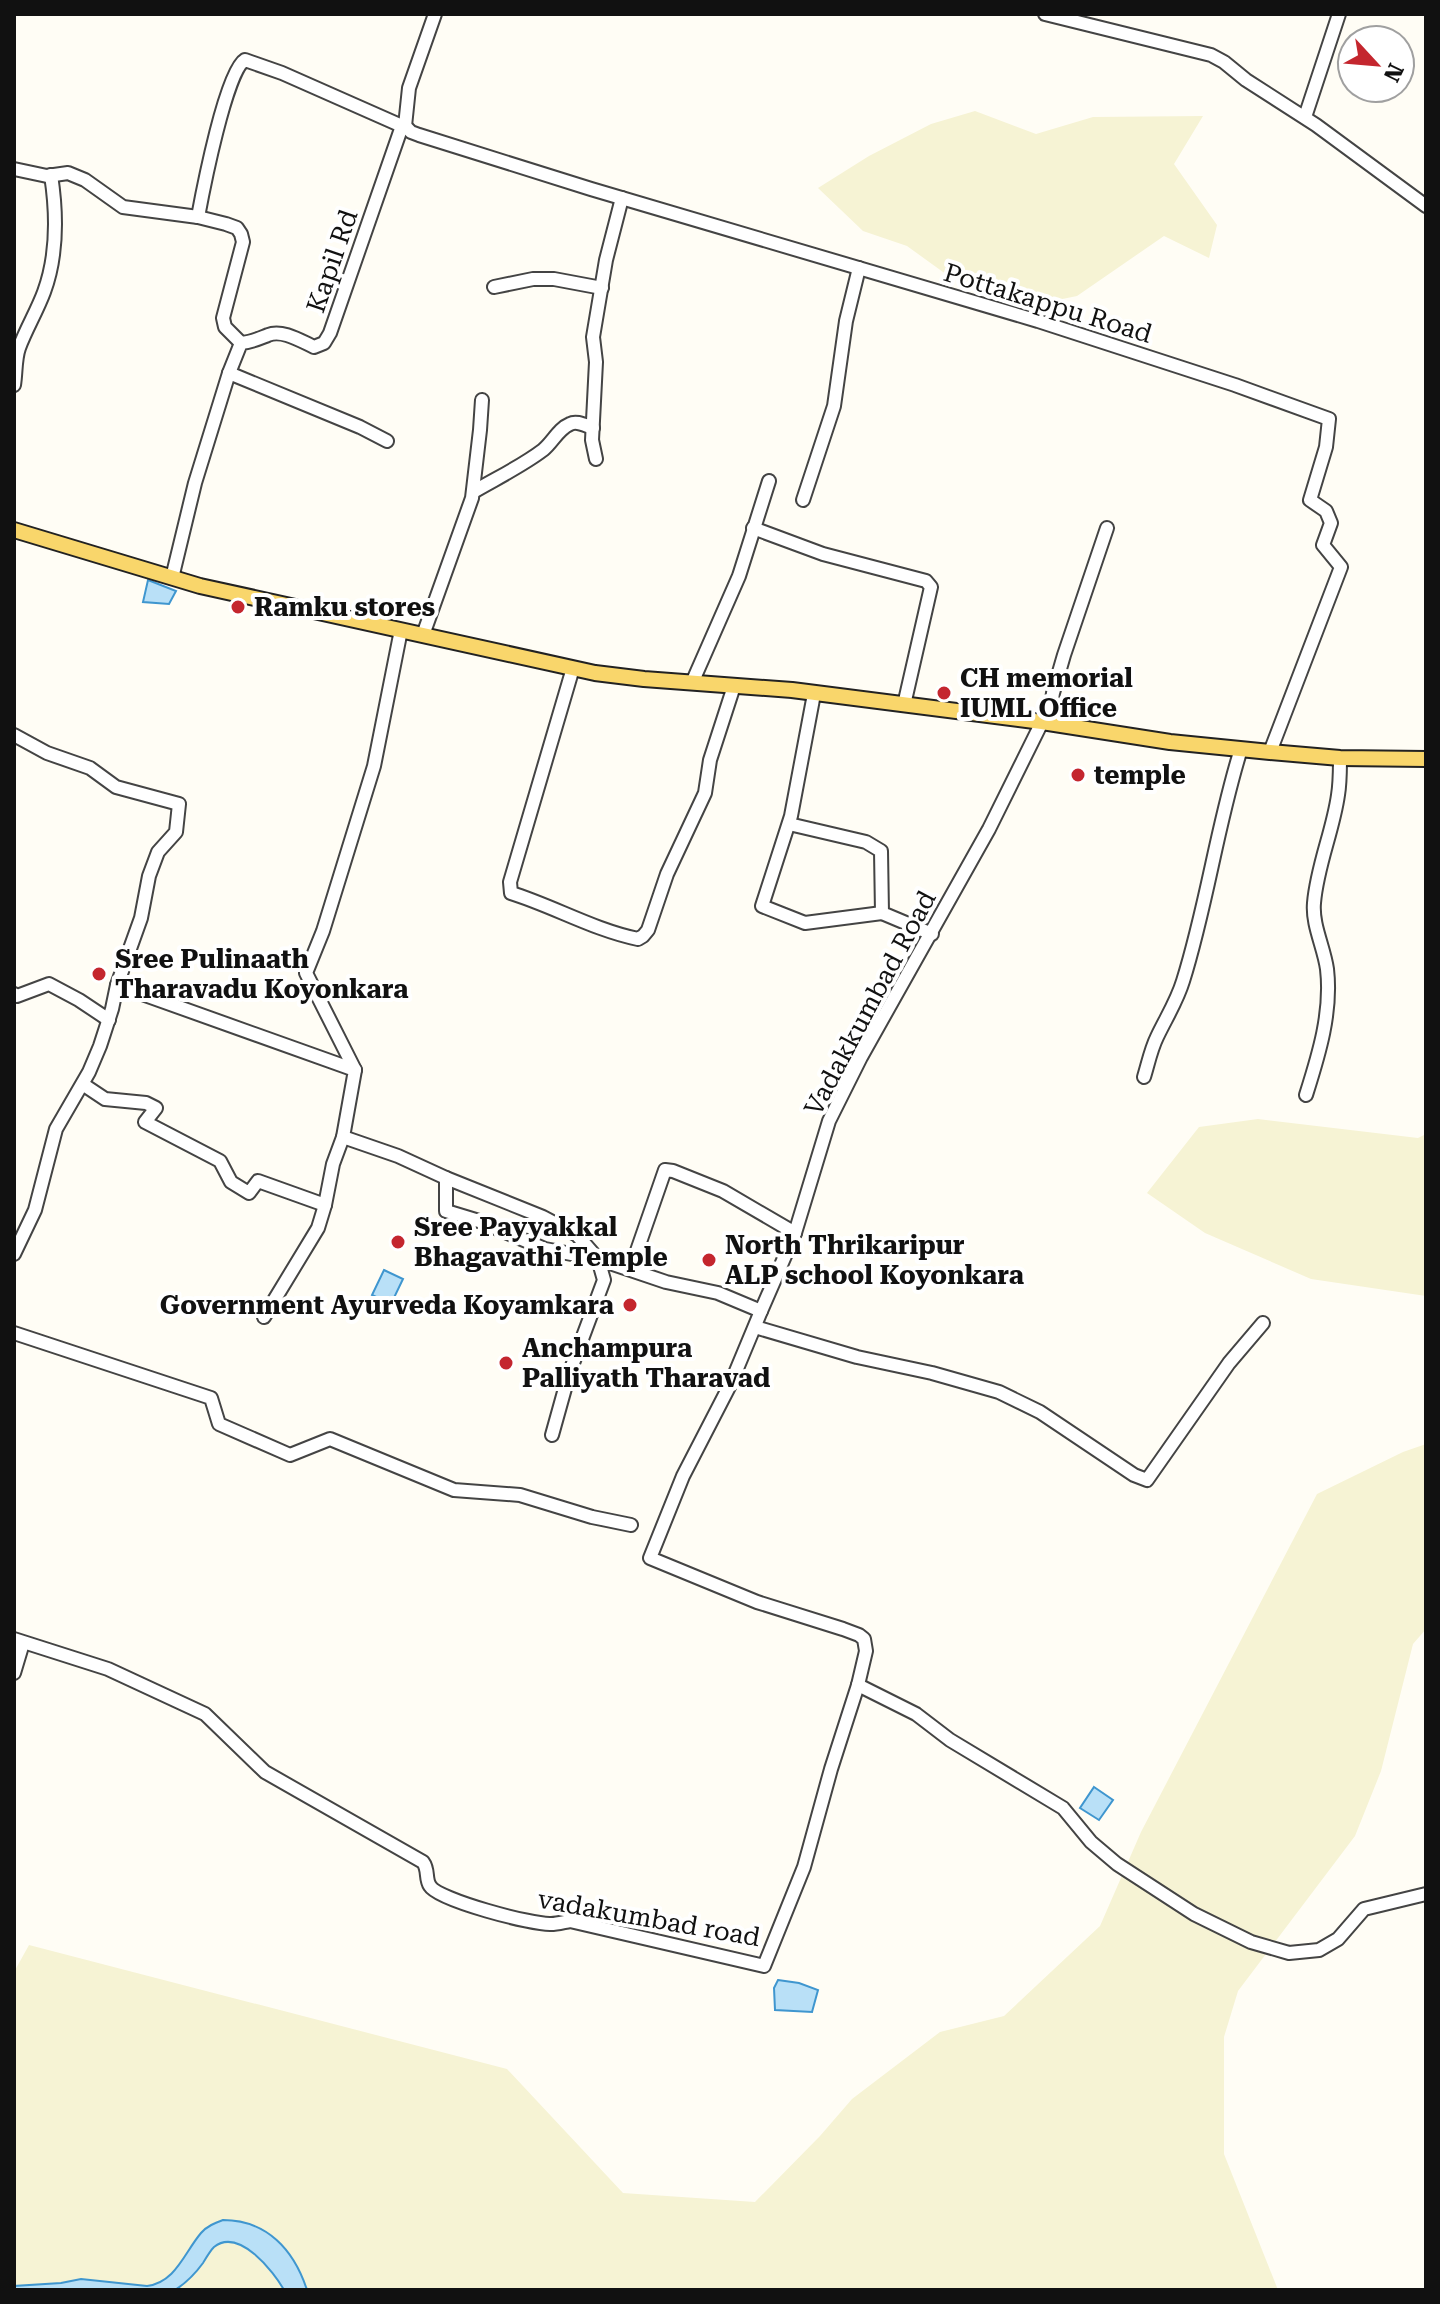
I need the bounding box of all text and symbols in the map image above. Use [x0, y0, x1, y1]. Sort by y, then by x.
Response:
north arrow [1336, 24, 1416, 104]
text: N [1379, 59, 1408, 86]
street label: Kapil Rd [300, 205, 364, 316]
street label: Pottakappu Road [940, 257, 1156, 349]
place label: Ramku stores [254, 592, 435, 622]
marker: Ramku stores [229, 598, 247, 616]
place label: CH memorial IUML Office [960, 663, 1133, 723]
marker: CH memorial IUML Office [935, 684, 953, 702]
place label: temple [1094, 760, 1186, 790]
marker: temple [1069, 766, 1087, 784]
street label: Vadakkumbad Road [798, 885, 942, 1120]
place label: Sree Pulinaath Tharavadu Koyonkara [115, 944, 409, 1004]
marker: Sree Pulinaath Tharavadu Koyonkara [90, 965, 108, 983]
place label: Sree Payyakkal Bhagavathi Temple [414, 1212, 668, 1272]
place label: North Thrikaripur ALP school Koyonkara [725, 1230, 1024, 1290]
marker: Sree Payyakkal Bhagavathi Temple [389, 1233, 407, 1251]
marker: North Thrikaripur ALP school Koyonkara [700, 1251, 718, 1269]
place label: Government Ayurveda Koyamkara [160, 1290, 614, 1320]
marker: Government Ayurveda Koyamkara [621, 1296, 639, 1314]
place label: Anchampura Palliyath Tharavad [522, 1333, 770, 1393]
marker: Anchampura Palliyath Tharavad [497, 1354, 515, 1372]
street label: vadakumbad road [536, 1884, 763, 1952]

